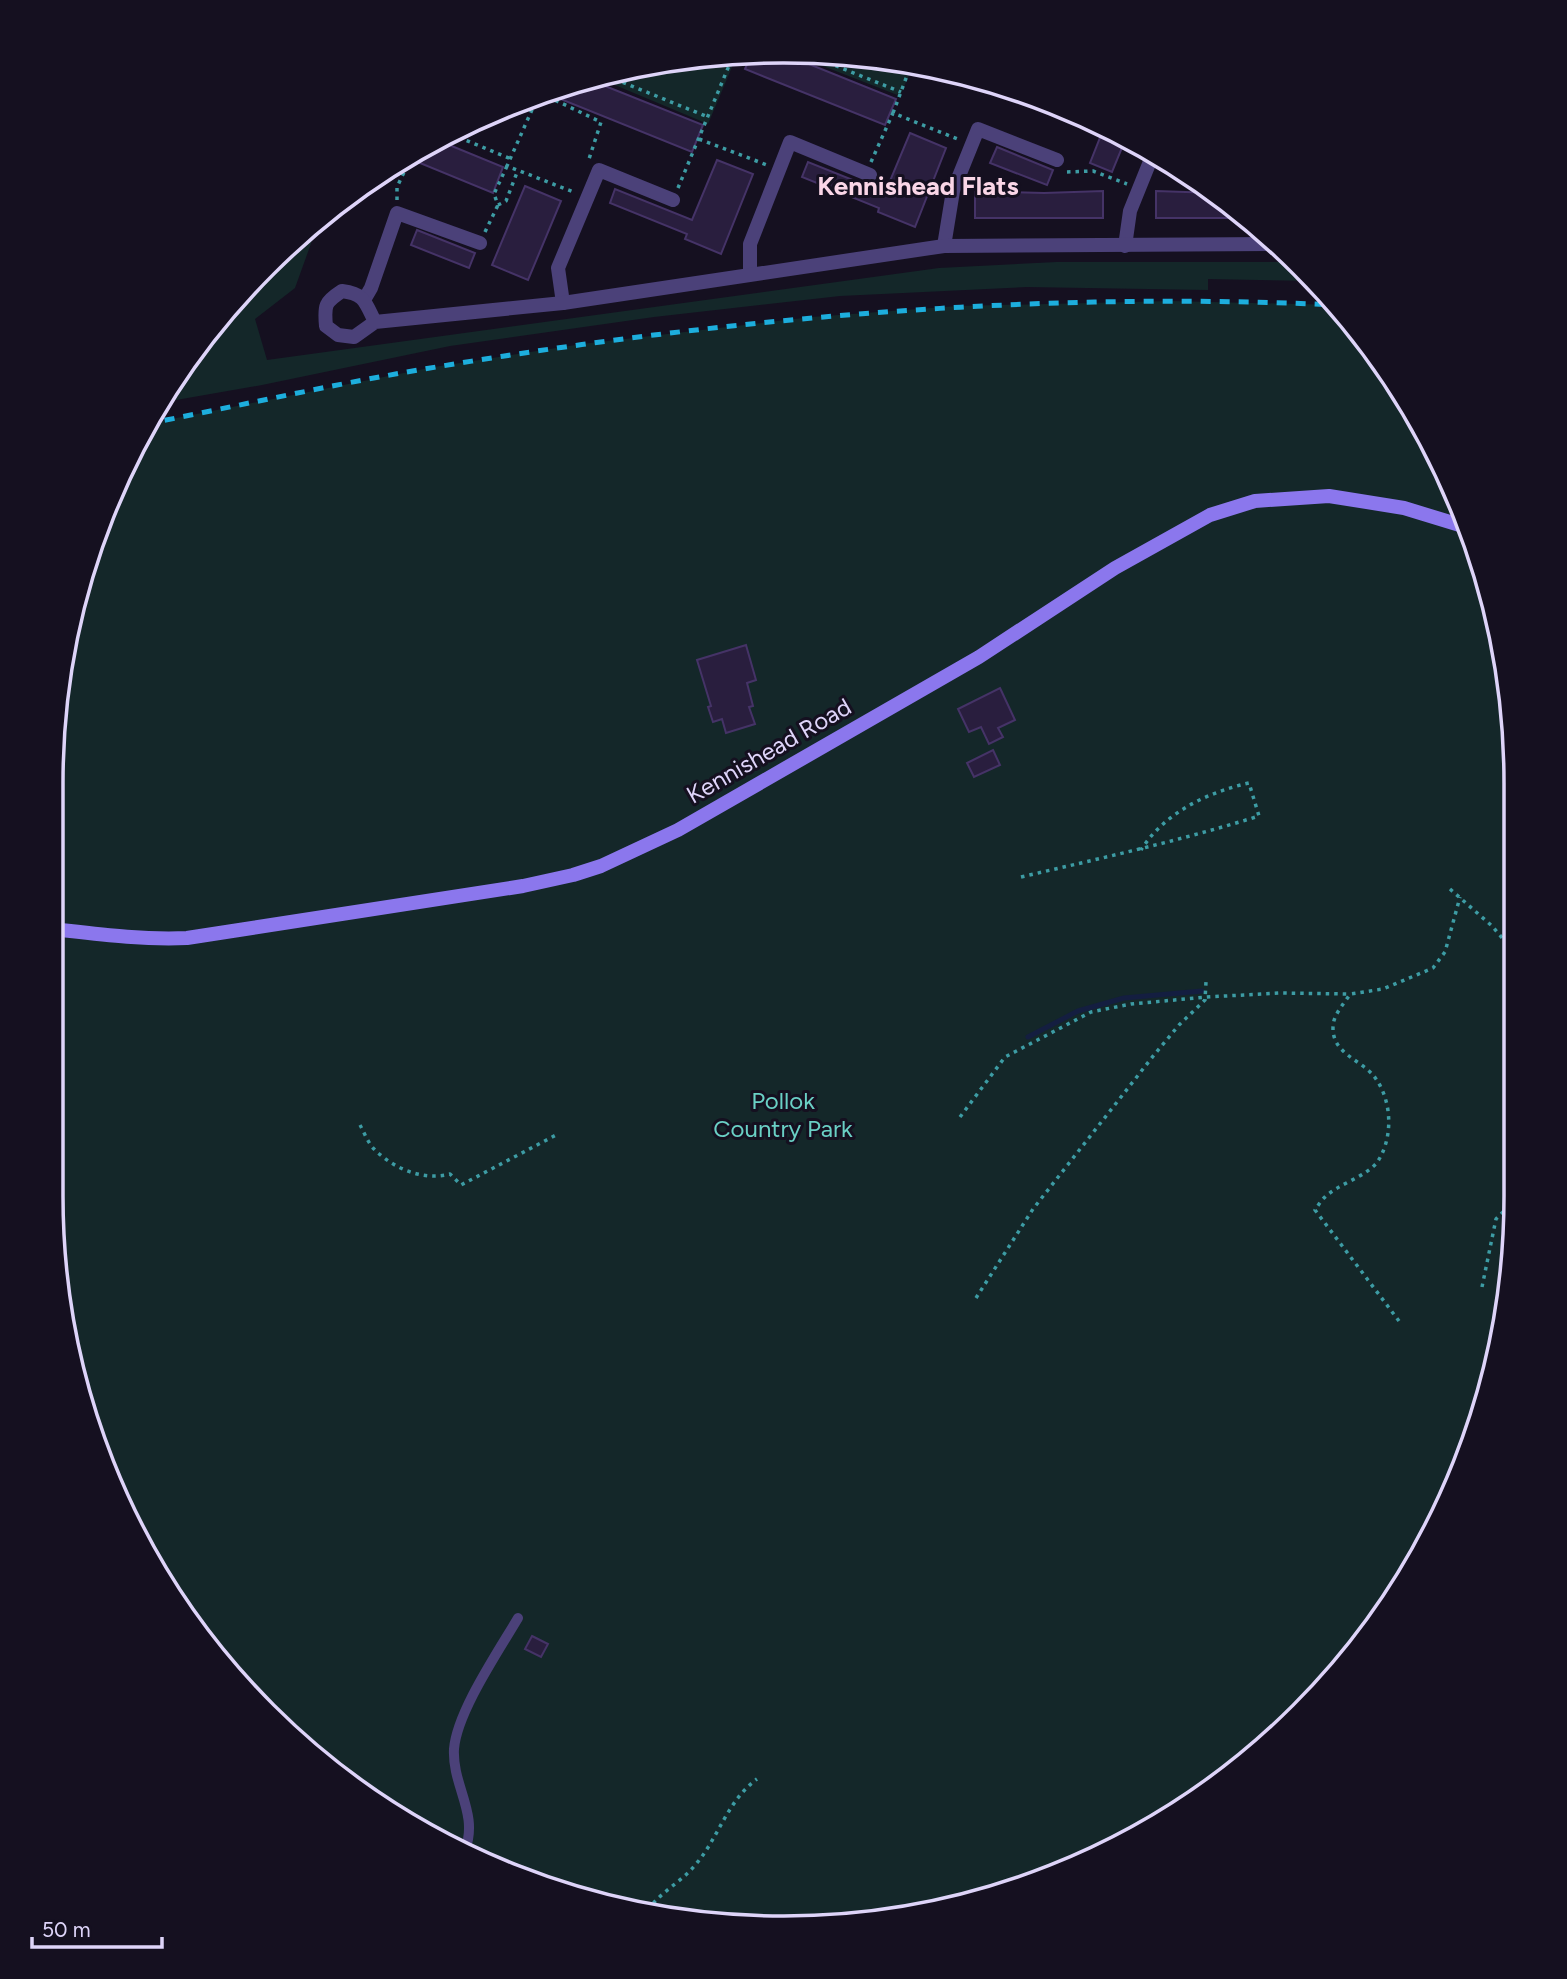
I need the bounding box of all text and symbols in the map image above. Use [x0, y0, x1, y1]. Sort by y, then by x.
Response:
district label: Kennishead Flats [817, 170, 1019, 202]
street label: Kennishead Road [681, 692, 856, 809]
park label: Pollok Country Park [713, 1086, 853, 1143]
scale bar [32, 1906, 161, 1950]
text: 50 m [42, 1917, 91, 1942]

